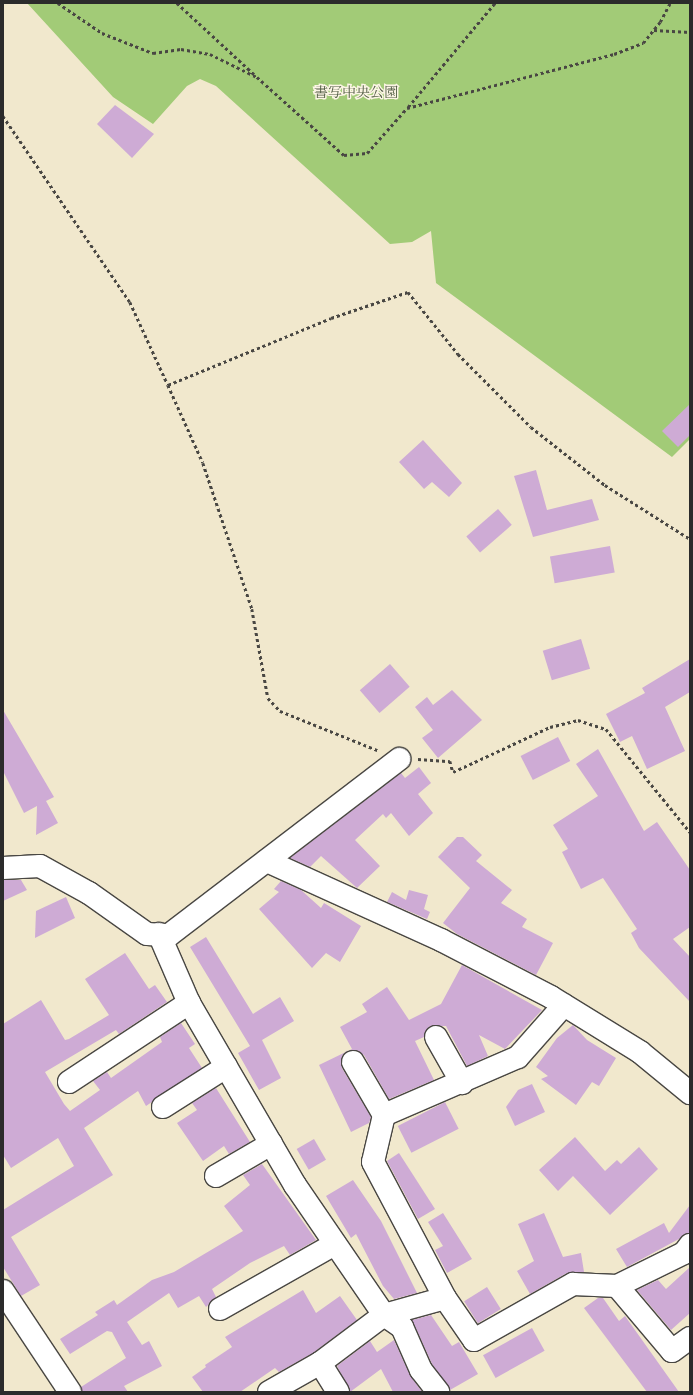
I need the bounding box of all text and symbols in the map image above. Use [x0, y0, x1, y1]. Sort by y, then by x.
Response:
park label: 書写中央公園 [314, 85, 398, 101]

